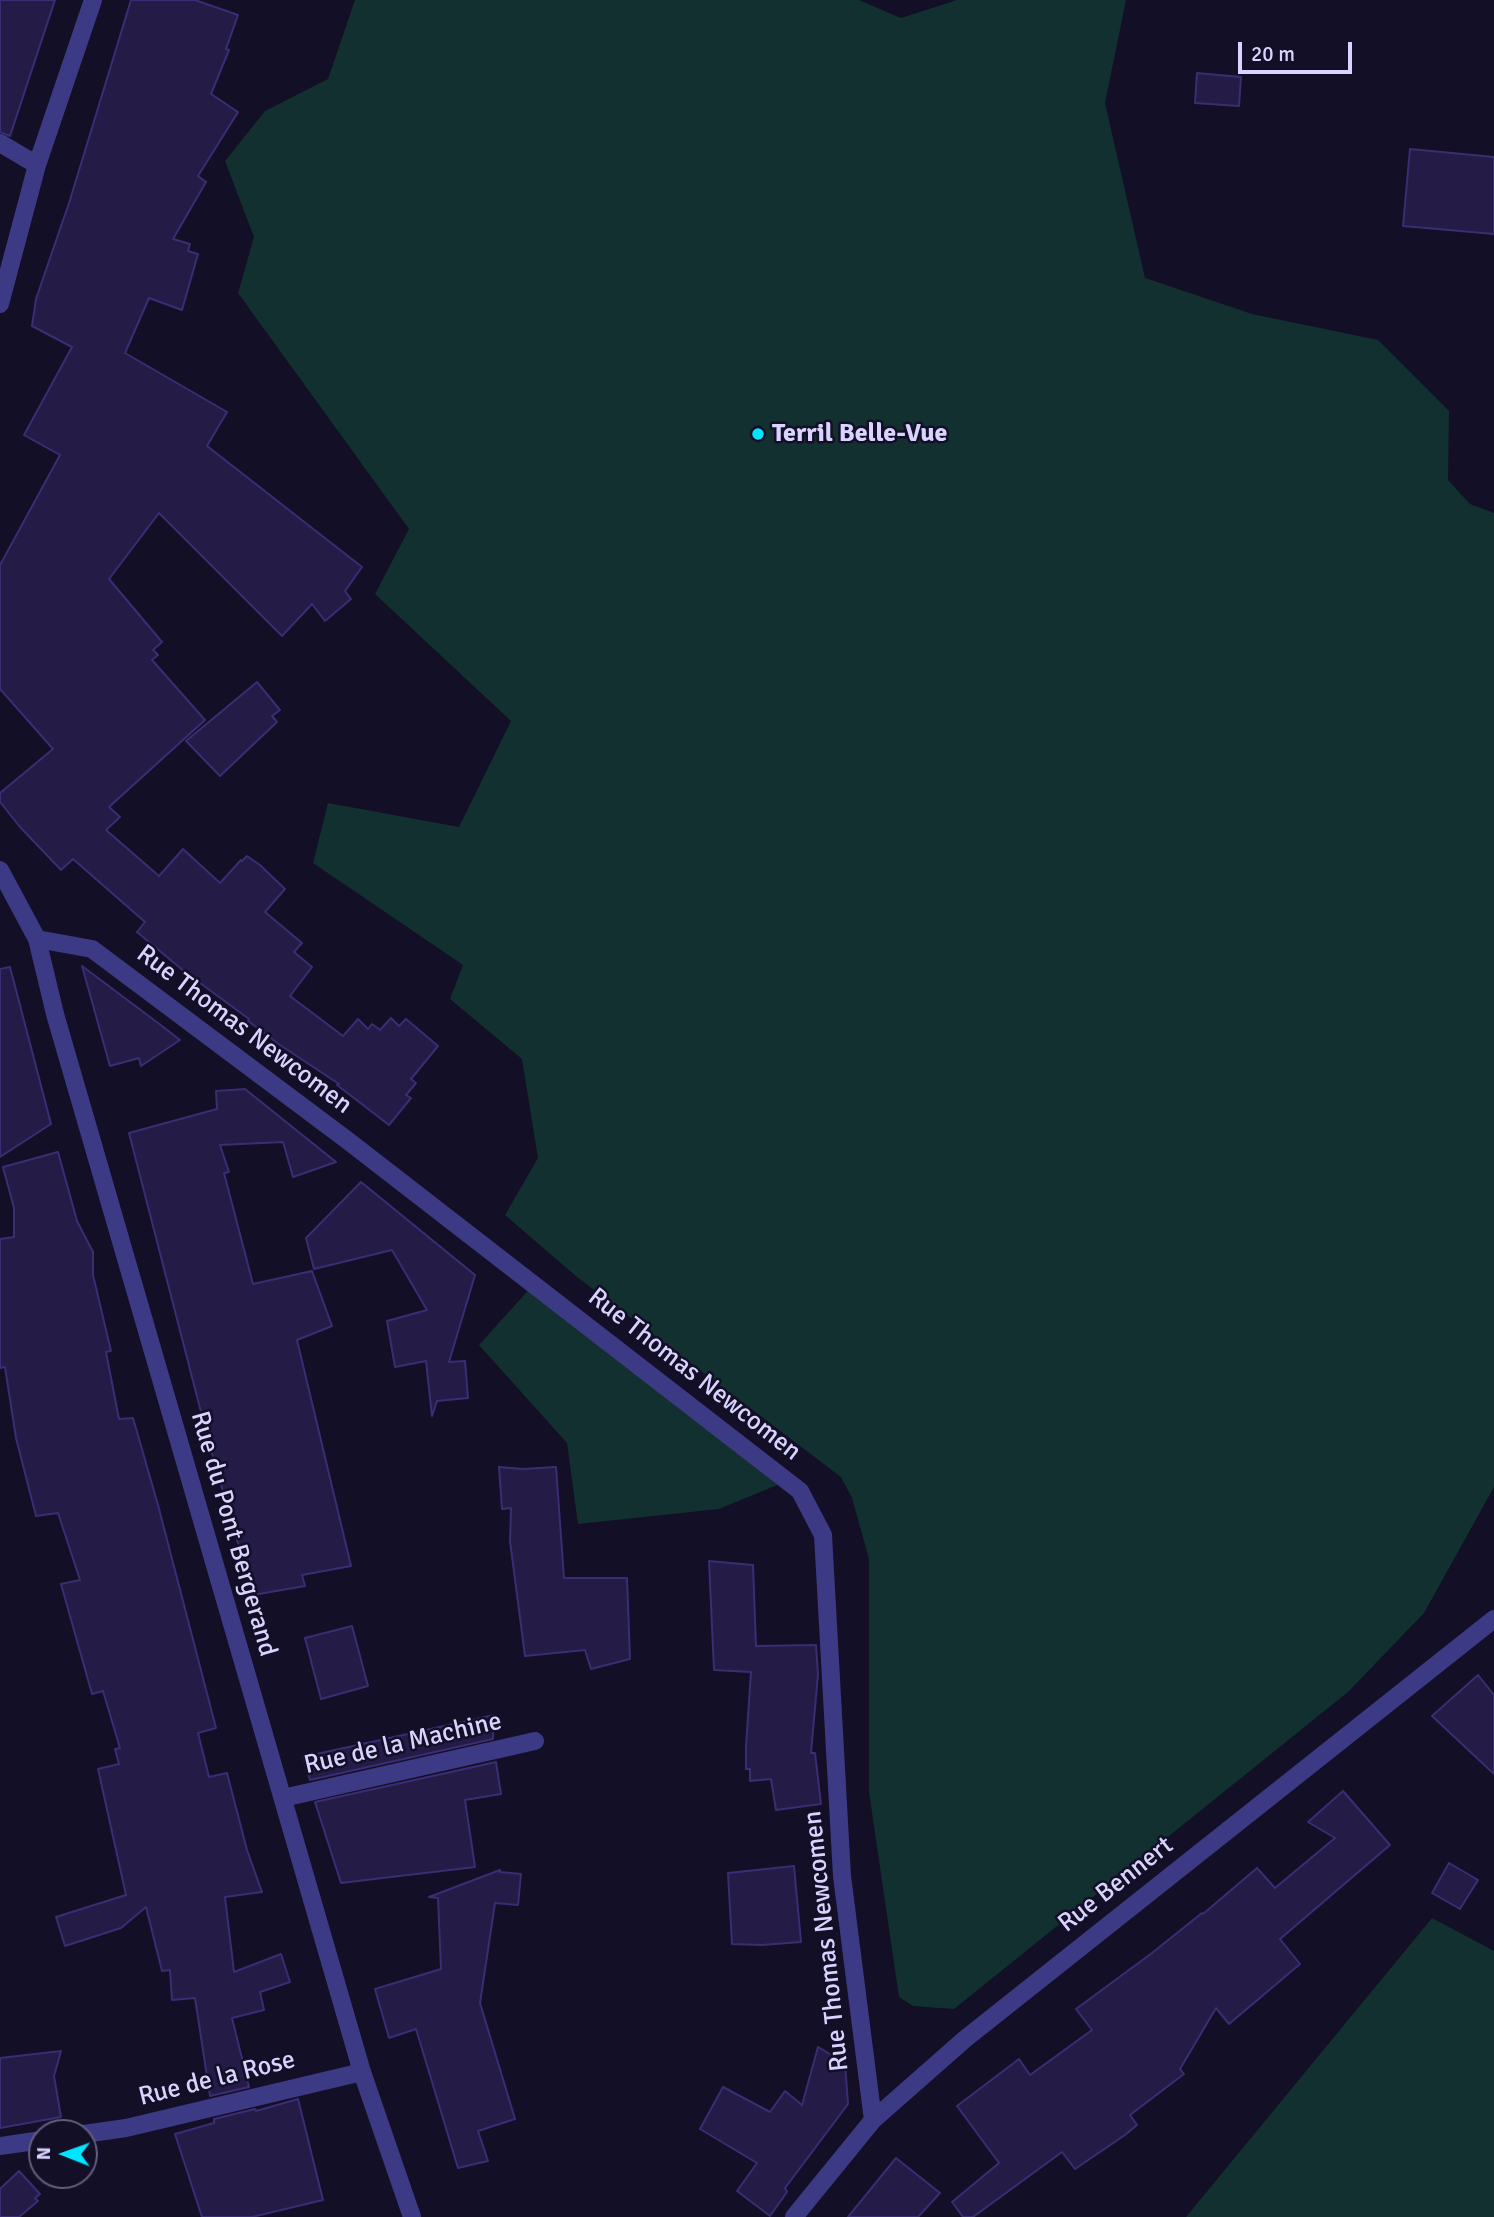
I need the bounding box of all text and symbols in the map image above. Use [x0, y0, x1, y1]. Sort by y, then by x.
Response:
scale bar [1242, 28, 1356, 72]
text: 20 m [1251, 41, 1295, 67]
place label: Terril Belle-Vue [772, 418, 947, 450]
marker: Terril Belle-Vue [750, 426, 766, 442]
street label: Rue Thomas Newcomen [130, 939, 358, 1121]
street label: Rue Thomas Newcomen [581, 1282, 807, 1468]
street label: Rue du Pont Bergerand [183, 1408, 283, 1660]
street label: Rue de la Machine [301, 1706, 505, 1782]
street label: Rue Thomas Newcomen [798, 1809, 856, 2073]
street label: Rue Bennert [1052, 1830, 1180, 1940]
street label: Rue de la Rose [136, 2044, 298, 2114]
north arrow [28, 2119, 98, 2189]
text: N [32, 2147, 56, 2160]

